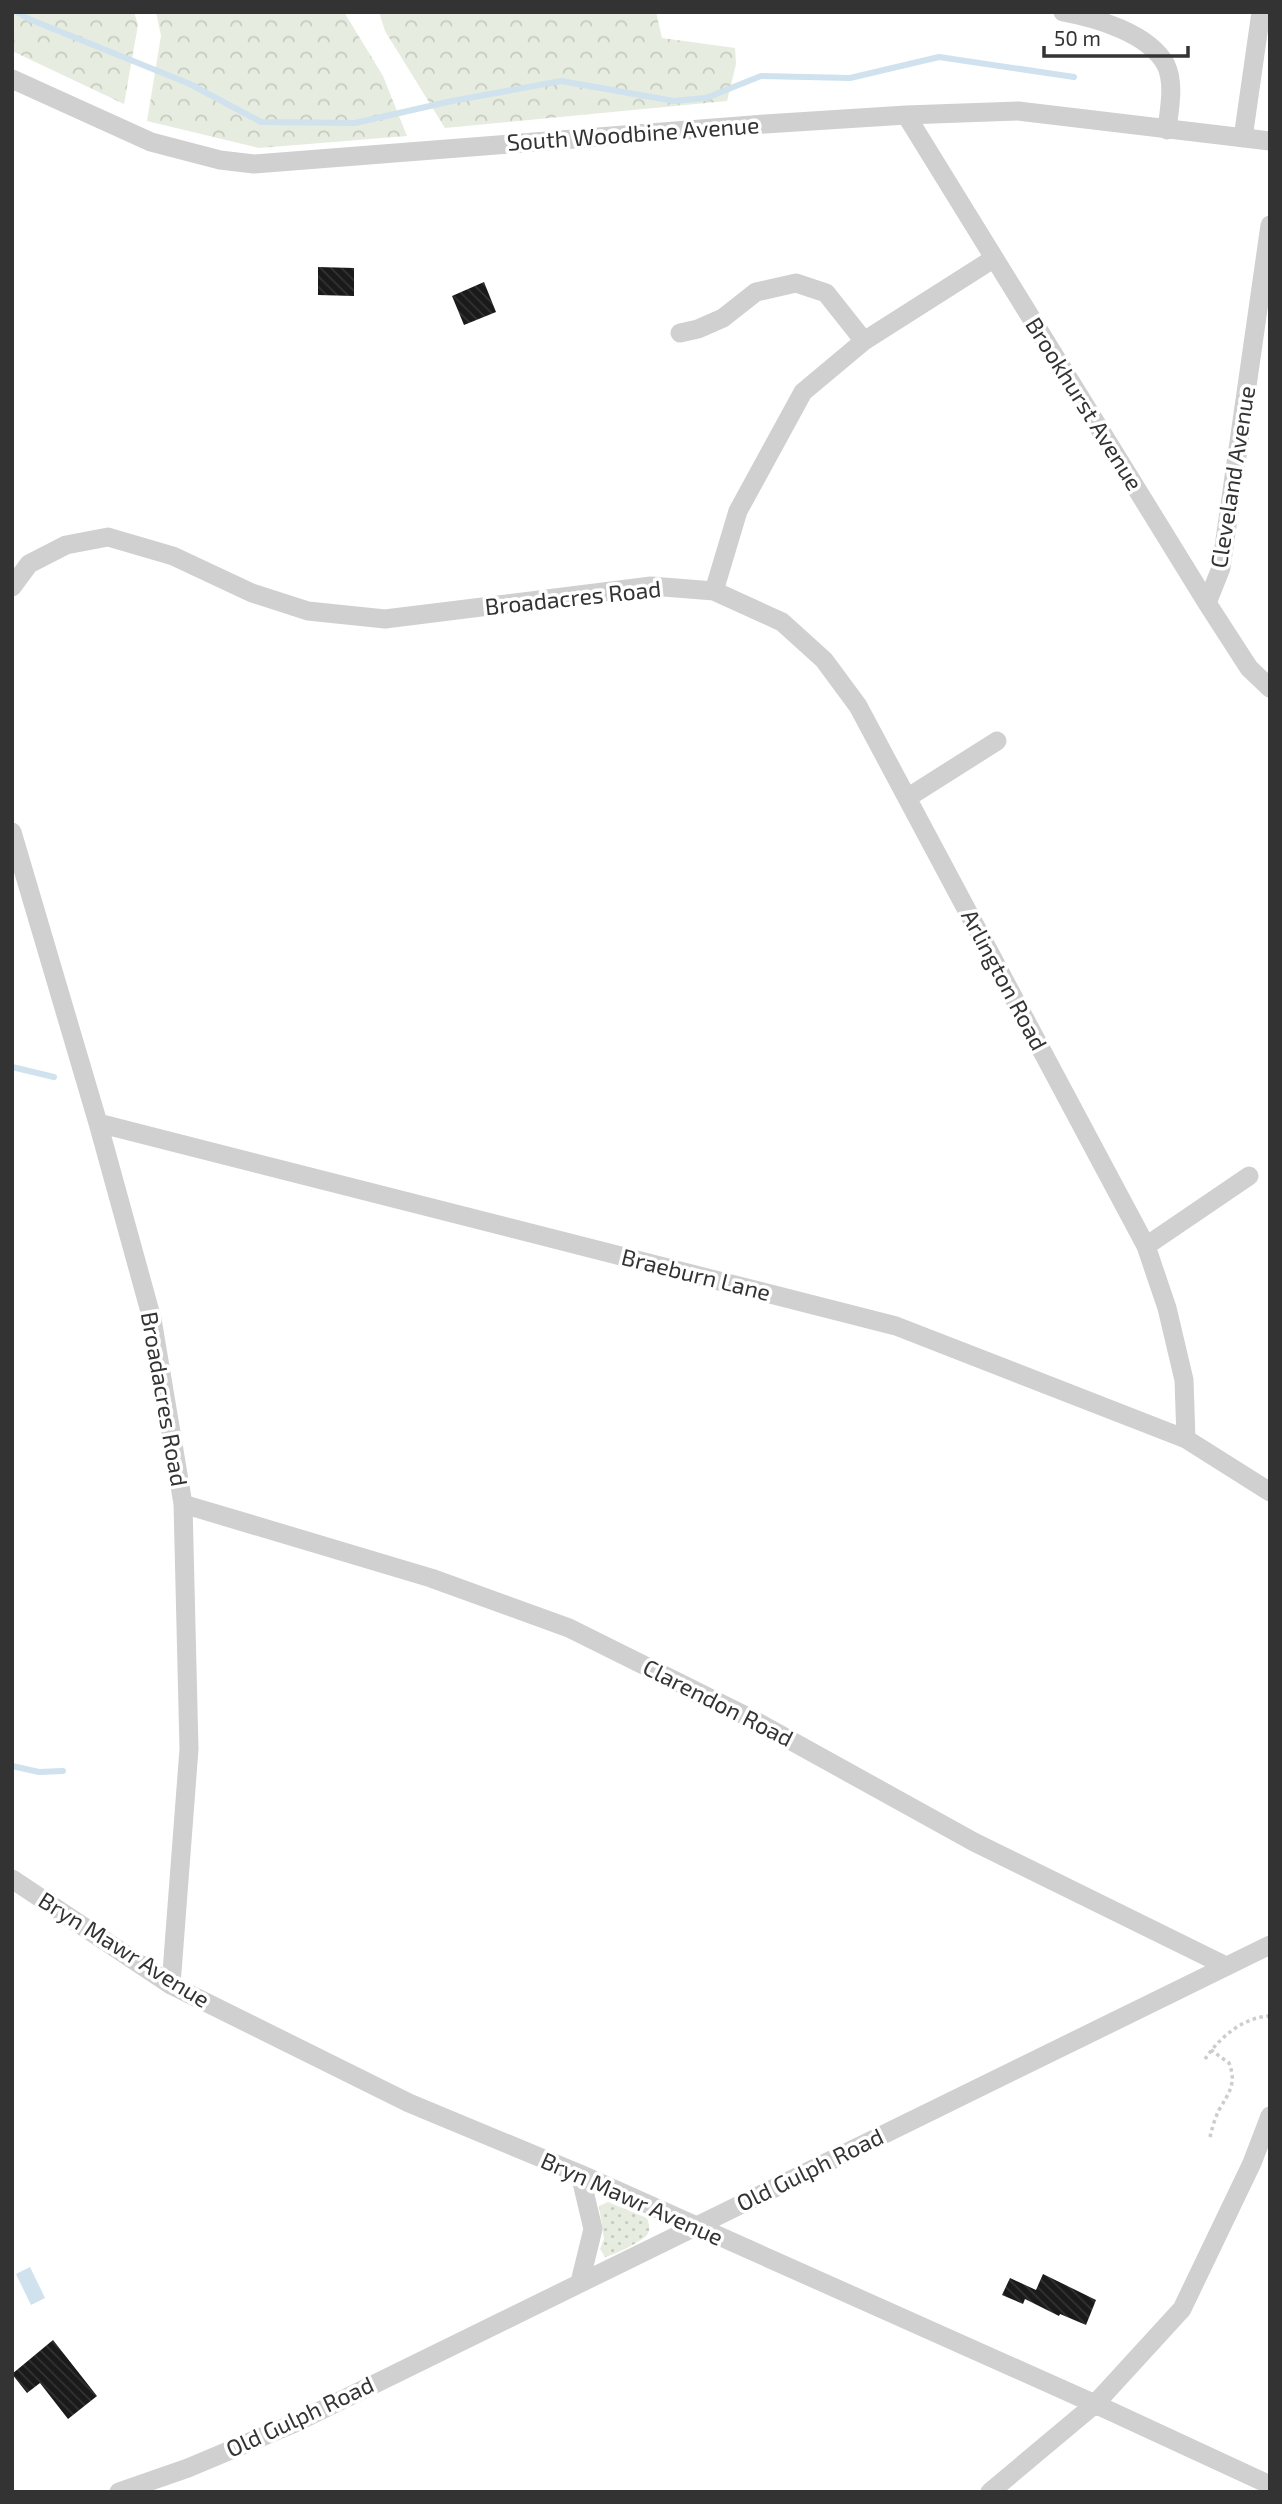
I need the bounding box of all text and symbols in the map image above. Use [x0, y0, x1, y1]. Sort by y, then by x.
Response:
scale bar [1044, 14, 1188, 58]
text: 50 m [1054, 25, 1101, 50]
street label: South Woodbine Avenue [506, 110, 760, 156]
street label: Brookhurst Avenue [1020, 312, 1149, 495]
street label: Cleveland Avenue [1204, 384, 1260, 570]
street label: Broadacres Road [483, 574, 662, 620]
street label: Arlington Road [956, 904, 1054, 1055]
street label: Braeburn Lane [619, 1242, 774, 1306]
street label: Broadacres Road [136, 1309, 194, 1488]
street label: Clarendon Road [639, 1652, 798, 1752]
street label: Bryn Mawr Avenue [34, 1885, 215, 2013]
street label: Old Gulph Road [732, 2122, 887, 2217]
street label: Bryn Mawr Avenue [537, 2145, 728, 2251]
street label: Old Gulph Road [221, 2370, 378, 2463]

